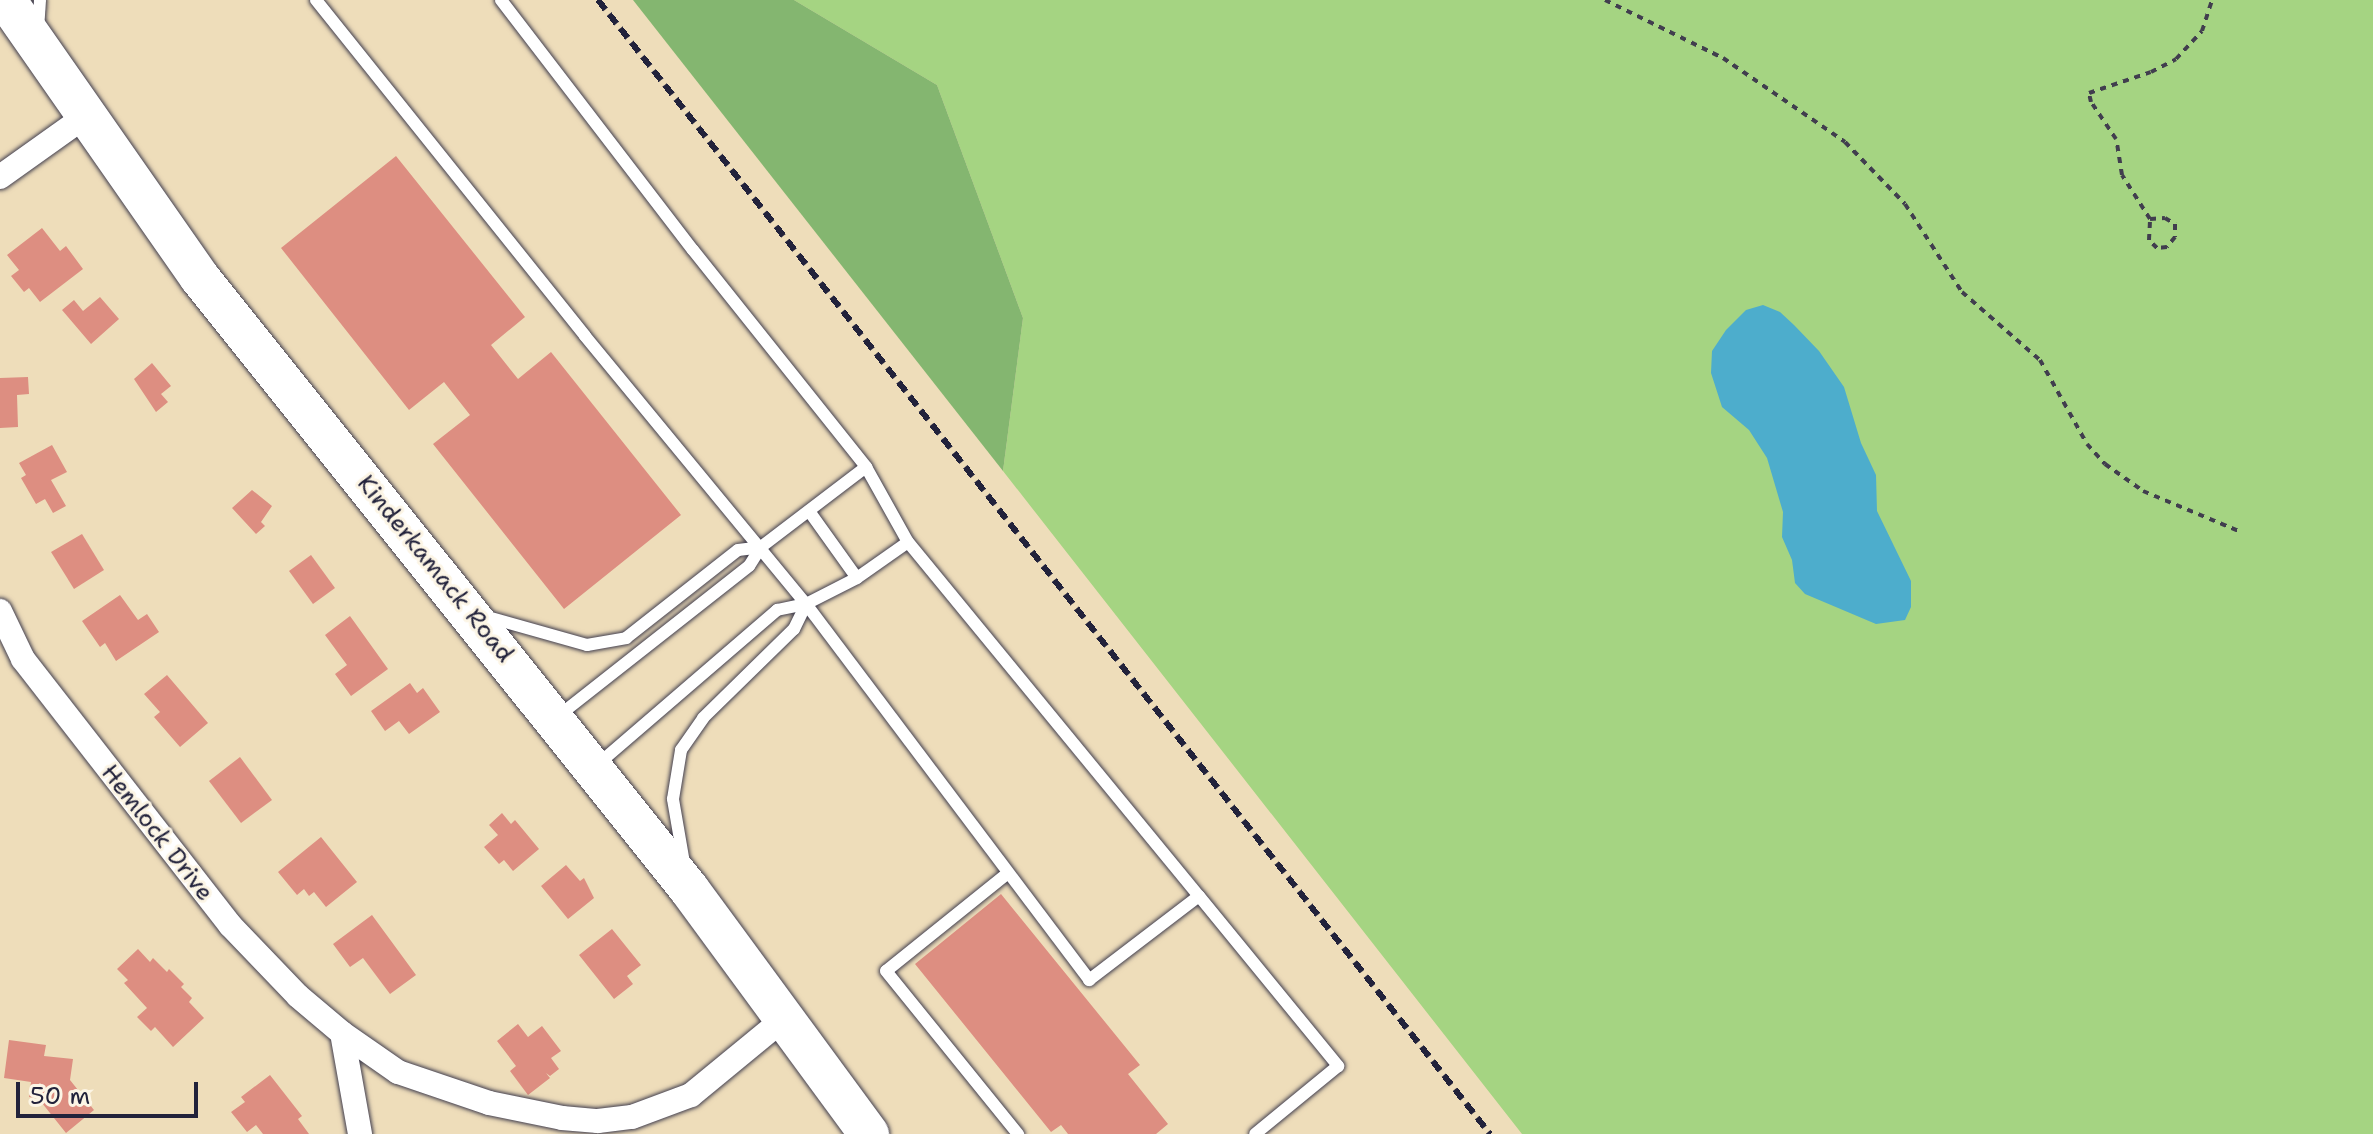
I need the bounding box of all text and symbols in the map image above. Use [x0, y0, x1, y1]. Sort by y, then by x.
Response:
street label: Kinderkamack Road [351, 470, 519, 668]
street label: Hemlock Drive [95, 759, 219, 907]
scale bar [20, 1066, 202, 1116]
text: 50 m [30, 1080, 90, 1112]

